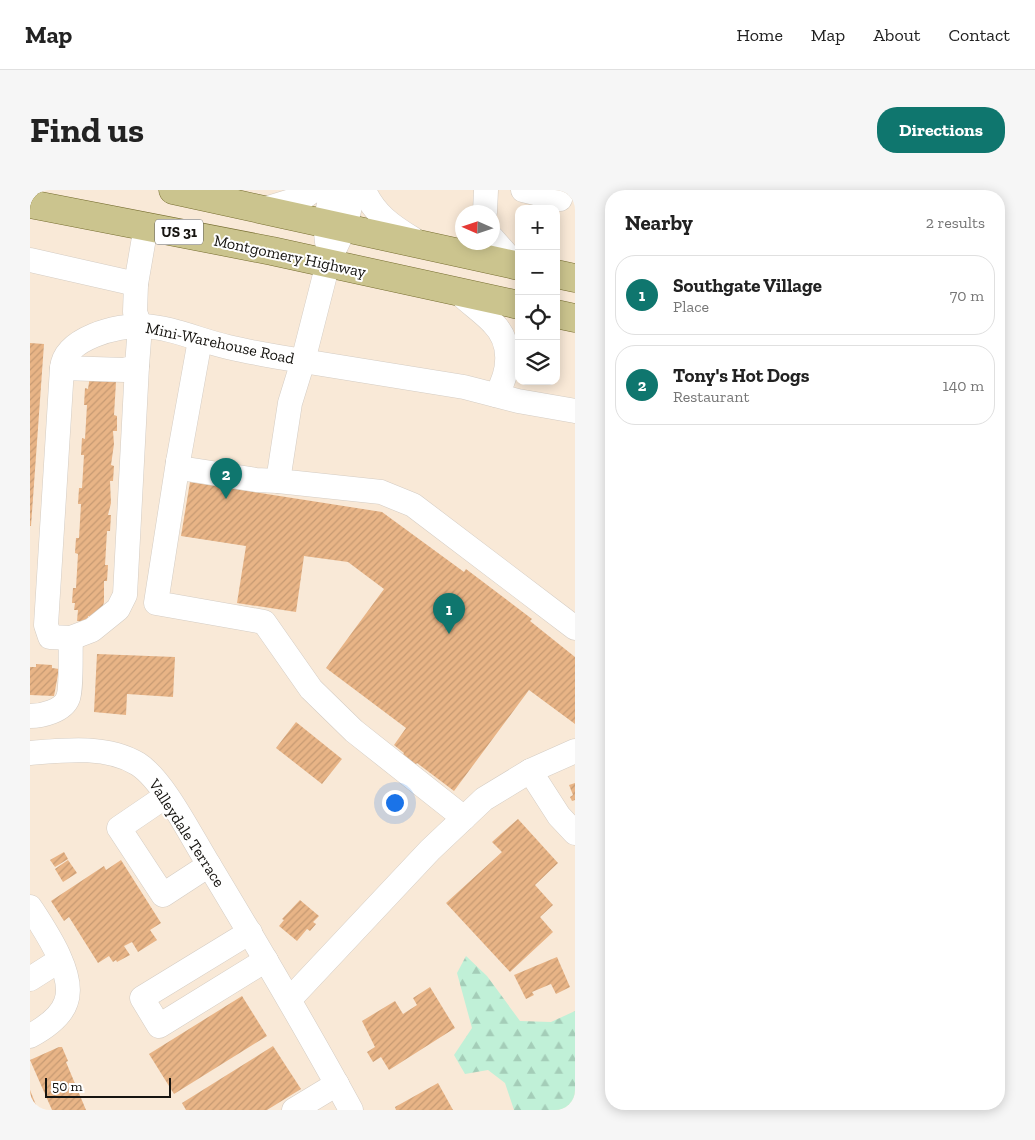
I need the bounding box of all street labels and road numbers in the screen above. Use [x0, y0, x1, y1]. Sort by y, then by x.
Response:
road number: US 31 [155, 220, 203, 244]
street label: Montgomery Highway [212, 231, 369, 282]
street label: Mini-Warehouse Road [144, 318, 296, 368]
street label: Valleydale Terrace [144, 775, 229, 891]

